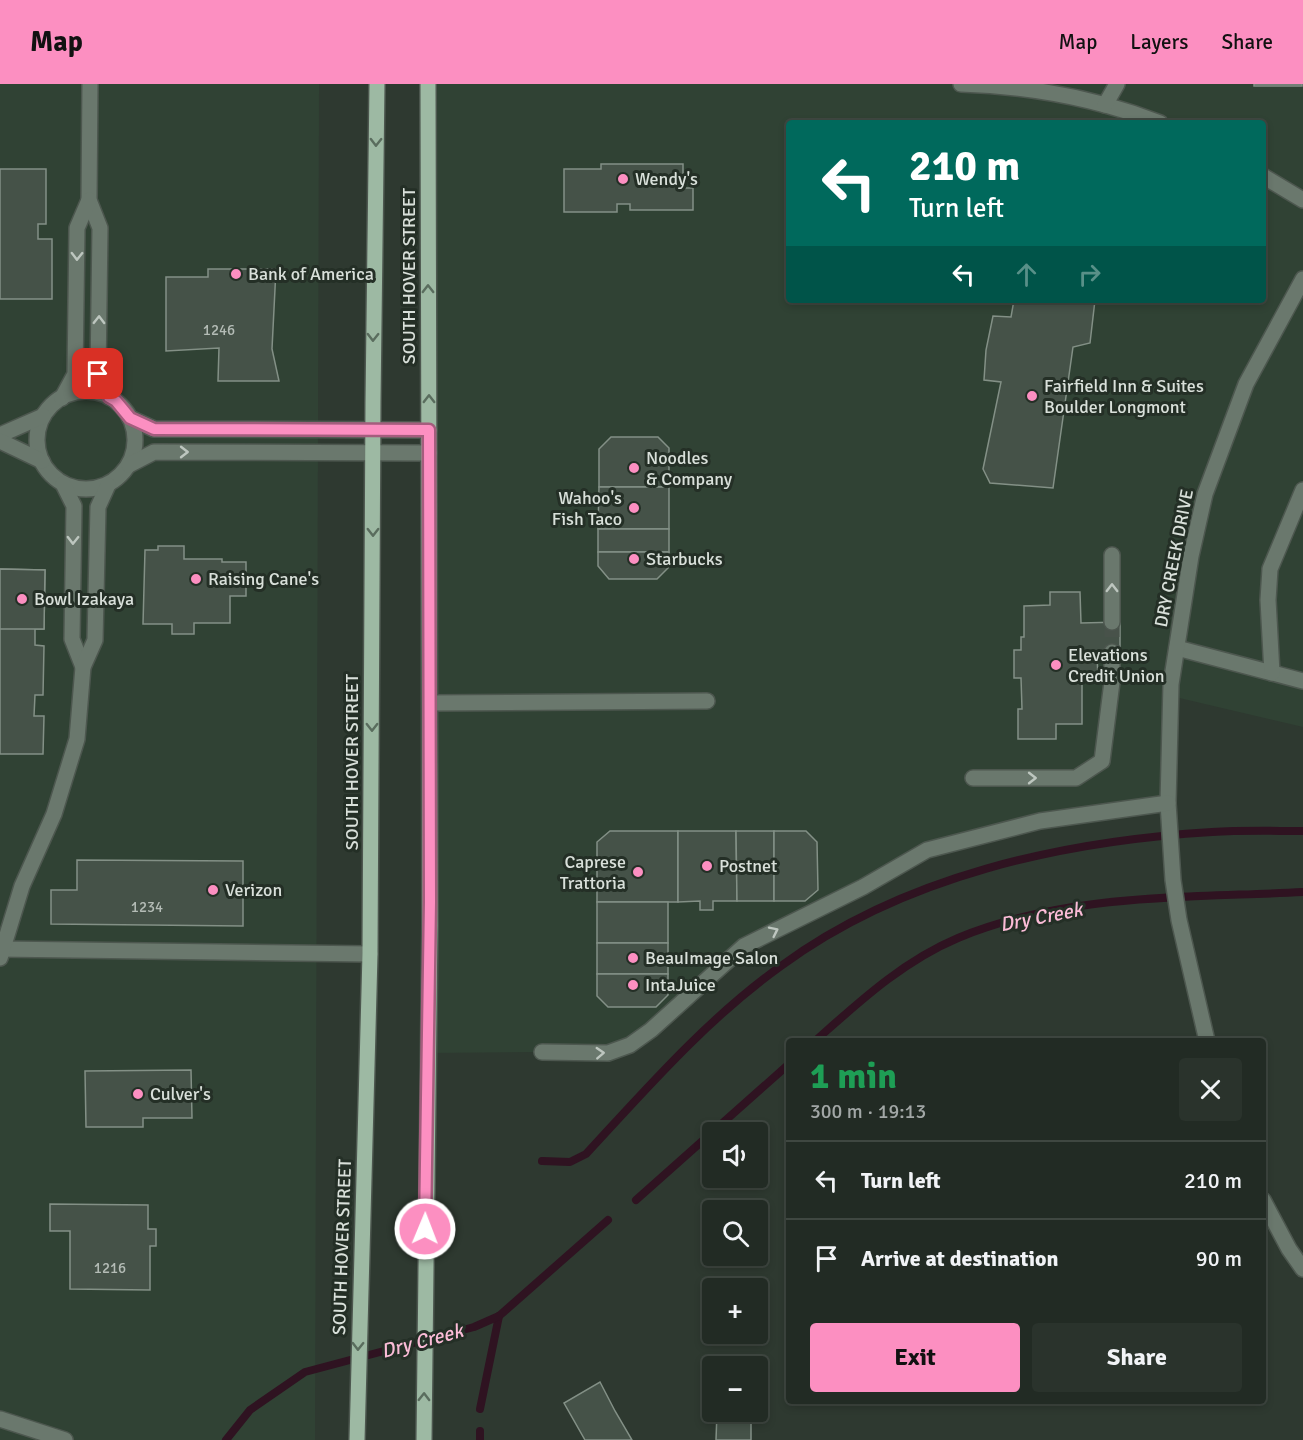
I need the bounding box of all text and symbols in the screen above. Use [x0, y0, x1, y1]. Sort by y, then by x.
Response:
text: Map [30, 25, 83, 59]
text: Map [1059, 29, 1097, 55]
text: Layers [1130, 29, 1188, 55]
text: Share [1221, 29, 1273, 55]
one-way arrow [370, 138, 382, 147]
text: 210 m [909, 141, 1020, 192]
icon: left [810, 144, 888, 222]
place label: Wendy's [635, 168, 698, 190]
marker: Wendy's [616, 172, 630, 186]
street label: SOUTH HOVER STREET [398, 188, 420, 364]
text: Turn left [909, 192, 1004, 225]
one-way arrow [71, 252, 83, 261]
icon: left [947, 258, 980, 291]
icon: ahead [1010, 258, 1043, 291]
icon: right [1073, 258, 1106, 291]
place label: Bank of America [248, 263, 374, 285]
marker: Bank of America [229, 267, 243, 281]
one-way arrow [422, 284, 435, 293]
one-way arrow [93, 316, 105, 325]
house number: 1246 [203, 321, 235, 339]
one-way arrow [367, 333, 380, 342]
pin [72, 348, 123, 399]
icon: arrive [81, 357, 114, 390]
place label: Fairfield Inn & Suites Boulder Longmont [1044, 375, 1204, 418]
marker: Fairfield Inn & Suites Boulder Longmont [1025, 389, 1039, 403]
one-way arrow [423, 394, 435, 403]
one-way arrow [179, 446, 188, 458]
place label: Noodles & Company [646, 447, 733, 490]
marker: Noodles & Company [627, 461, 641, 475]
place label: Wahoo's Fish Taco [552, 487, 622, 530]
street label: DRY CREEK DRIVE [1150, 487, 1198, 629]
marker: Wahoo's Fish Taco [627, 501, 641, 515]
one-way arrow [367, 528, 379, 537]
one-way arrow [67, 535, 79, 544]
place label: Starbucks [646, 548, 723, 570]
marker: Starbucks [627, 552, 641, 566]
place label: Raising Cane's [208, 568, 319, 590]
marker: Raising Cane's [189, 572, 203, 586]
one-way arrow [1106, 584, 1118, 593]
place label: Bowl Izakaya [34, 588, 134, 610]
marker: Bowl Izakaya [15, 592, 29, 606]
place label: Elevations Credit Union [1068, 644, 1165, 687]
marker: Elevations Credit Union [1049, 658, 1063, 672]
street label: SOUTH HOVER STREET [341, 674, 363, 850]
one-way arrow [365, 723, 378, 732]
one-way arrow [1027, 772, 1036, 784]
place label: Caprese Trattoria [560, 851, 626, 894]
place label: Postnet [719, 855, 777, 877]
marker: Postnet [700, 859, 714, 873]
marker: Caprese Trattoria [631, 865, 645, 879]
place label: Verizon [225, 879, 282, 901]
marker: Verizon [206, 883, 220, 897]
water label: Dry Creek [998, 896, 1086, 937]
house number: 1234 [131, 898, 163, 916]
one-way arrow [768, 927, 779, 939]
place label: BeauImage Salon [645, 947, 778, 969]
marker: BeauImage Salon [626, 951, 640, 965]
place label: IntaJuice [645, 974, 716, 996]
marker: IntaJuice [626, 978, 640, 992]
one-way arrow [596, 1046, 605, 1059]
text: 1 min [810, 1054, 897, 1099]
button: close [1179, 1058, 1242, 1121]
place label: Culver's [150, 1083, 211, 1105]
marker: Culver's [131, 1087, 145, 1101]
text: 300 m · 19:13 [810, 1099, 926, 1124]
map controls [702, 1122, 768, 1422]
button: sound [702, 1122, 768, 1188]
street label: SOUTH HOVER STREET [328, 1158, 356, 1335]
icon: left [810, 1164, 843, 1197]
text: Turn left [861, 1167, 941, 1194]
text: 210 m [1184, 1167, 1242, 1194]
position arrow [393, 1197, 457, 1261]
button: search [702, 1200, 768, 1266]
icon: arrive [810, 1242, 843, 1275]
text: Arrive at destination [861, 1245, 1058, 1272]
text: 90 m [1196, 1245, 1242, 1272]
house number: 1216 [94, 1259, 126, 1277]
button: + [702, 1278, 768, 1344]
water label: Dry Creek [378, 1318, 468, 1364]
button: Exit [810, 1323, 1020, 1392]
button: Share [1032, 1323, 1242, 1392]
one-way arrow [352, 1342, 365, 1351]
button: − [702, 1356, 768, 1422]
one-way arrow [418, 1393, 430, 1402]

